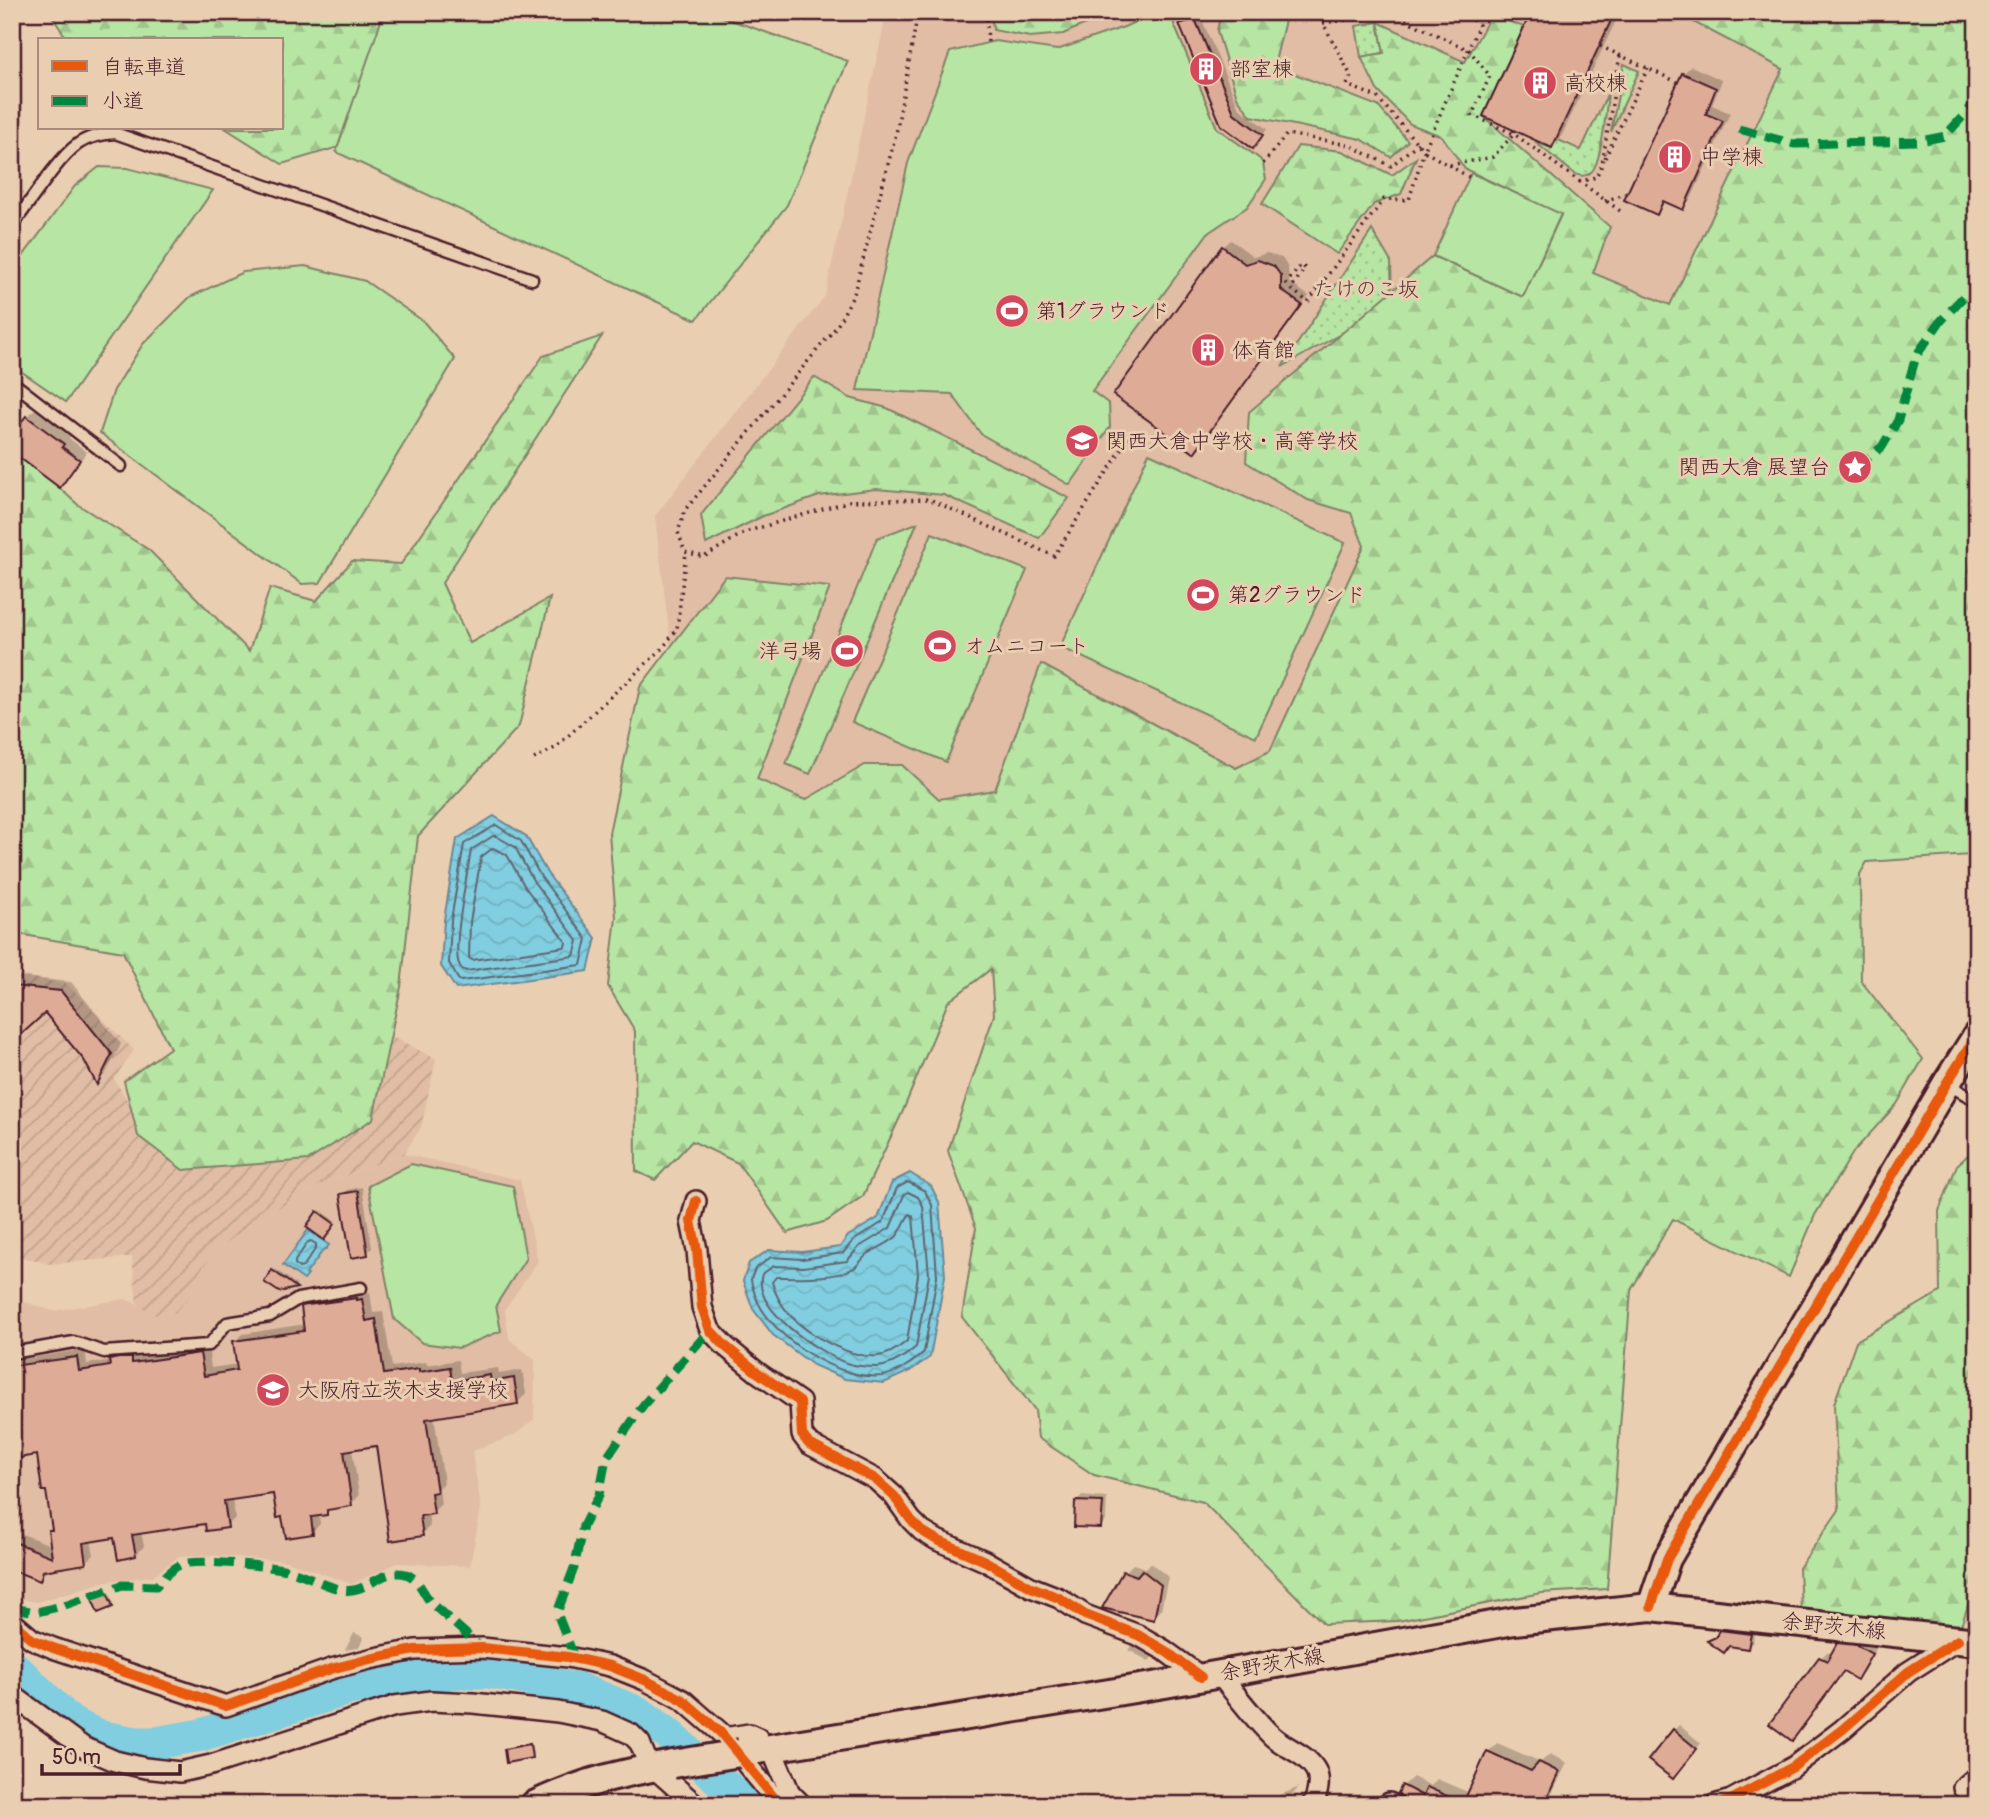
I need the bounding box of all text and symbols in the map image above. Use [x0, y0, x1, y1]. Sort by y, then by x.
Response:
legend [38, 38, 284, 130]
building icon: 部室棟 [1187, 50, 1225, 88]
text: 自転車道 [102, 54, 186, 81]
place label: 部室棟 [1230, 56, 1293, 83]
building icon: 高校棟 [1521, 64, 1559, 102]
place label: 高校棟 [1564, 70, 1627, 97]
text: 小道 [102, 88, 144, 115]
building icon: 中学棟 [1656, 138, 1694, 176]
place label: 中学棟 [1700, 144, 1763, 171]
park label: たけのこ坂 [1314, 276, 1419, 303]
sports icon: 第1グラウンド [993, 292, 1031, 330]
place label: 第1グラウンド [1036, 298, 1170, 325]
building icon: 体育館 [1189, 331, 1227, 369]
place label: 体育館 [1232, 337, 1295, 364]
school or university icon: 関西大倉中学校・高等学校 [1063, 422, 1101, 460]
place label: 関西大倉中学校・高等学校 [1106, 428, 1358, 455]
place icon: 関西大倉 展望台 [1836, 448, 1874, 486]
place label: 関西大倉 展望台 [1678, 454, 1830, 481]
sports icon: 第2グラウンド [1184, 576, 1222, 614]
place label: 第2グラウンド [1228, 582, 1366, 609]
sports icon: オムニコート [921, 627, 959, 665]
sports icon: 洋弓場 [828, 632, 866, 670]
place label: オムニコート [964, 633, 1089, 660]
place label: 洋弓場 [759, 638, 822, 665]
school or university icon: 大阪府立茨木支援学校 [254, 1371, 292, 1409]
place label: 大阪府立茨木支援学校 [298, 1377, 508, 1404]
street label: 余野茨木線 [1780, 1608, 1888, 1645]
street label: 余野茨木線 [1218, 1642, 1326, 1687]
scale bar [42, 1733, 180, 1777]
text: 50 m [52, 1744, 101, 1771]

